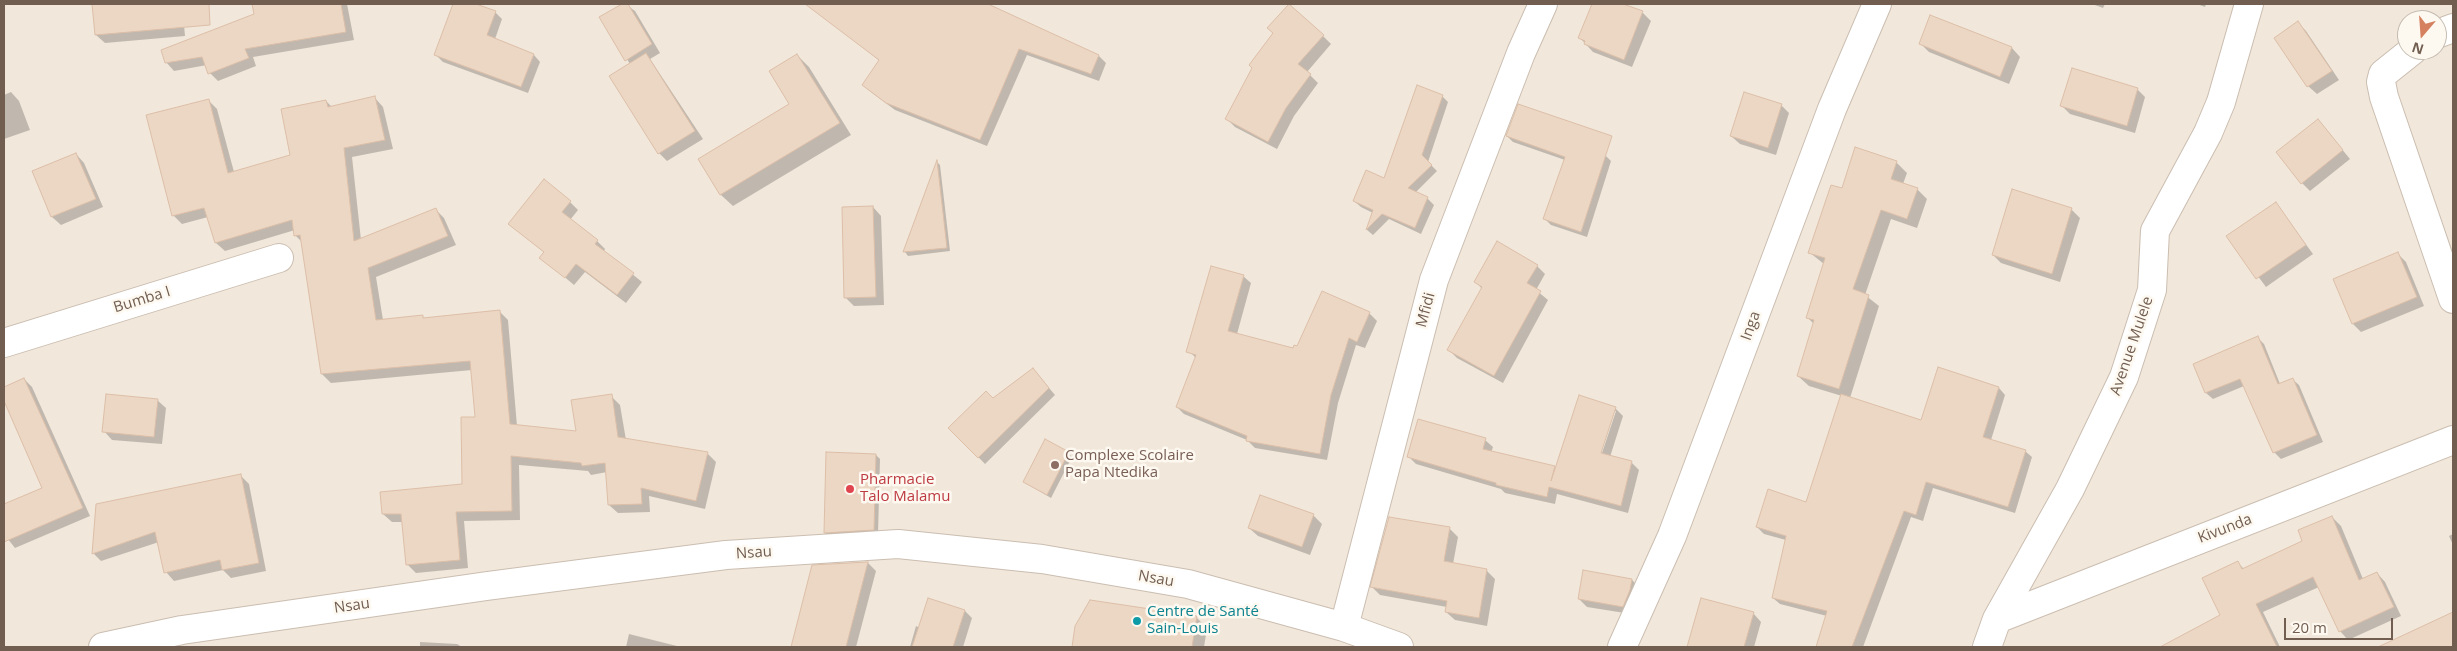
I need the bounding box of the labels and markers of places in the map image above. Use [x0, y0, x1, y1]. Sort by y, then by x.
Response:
place label: Complexe Scolaire Papa Ntedika [1065, 447, 1194, 482]
marker: Complexe Scolaire Papa Ntedika [1049, 459, 1061, 471]
place label: Pharmacie Talo Malamu [860, 471, 950, 506]
marker: Pharmacie Talo Malamu [844, 483, 856, 495]
place label: Centre de Santé Sain-Louis [1147, 603, 1259, 638]
marker: Centre de Santé Sain-Louis [1131, 615, 1143, 627]

